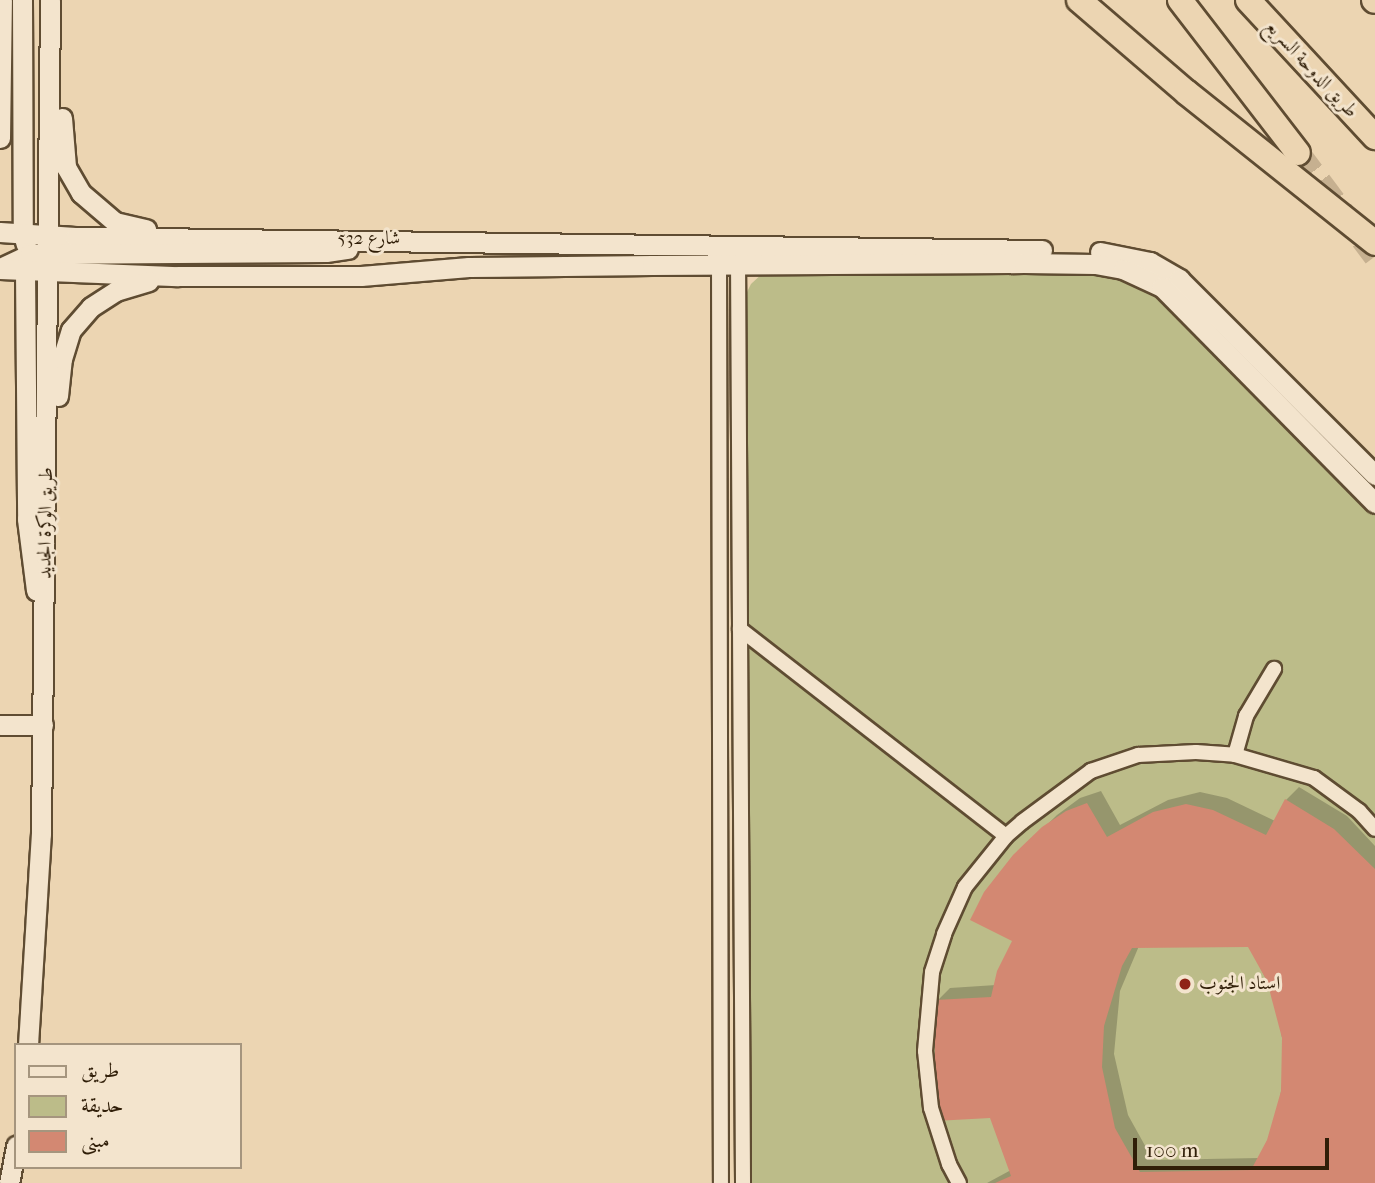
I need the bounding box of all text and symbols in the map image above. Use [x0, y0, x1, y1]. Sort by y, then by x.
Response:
street label: طريق الدوحة السريع [1260, 15, 1362, 123]
street label: شارع 532 [338, 228, 400, 250]
street label: طريق الوكرة الجديد [34, 467, 58, 579]
place label: استاد الجنوب [1199, 973, 1280, 995]
marker: استاد الجنوب [1177, 976, 1193, 992]
legend [14, 1043, 242, 1169]
text: طريق [81, 1058, 119, 1082]
text: حديقة [81, 1093, 124, 1117]
scale bar [1137, 1124, 1333, 1168]
text: مبنى [81, 1128, 110, 1152]
text: 100 m [1146, 1138, 1199, 1162]

